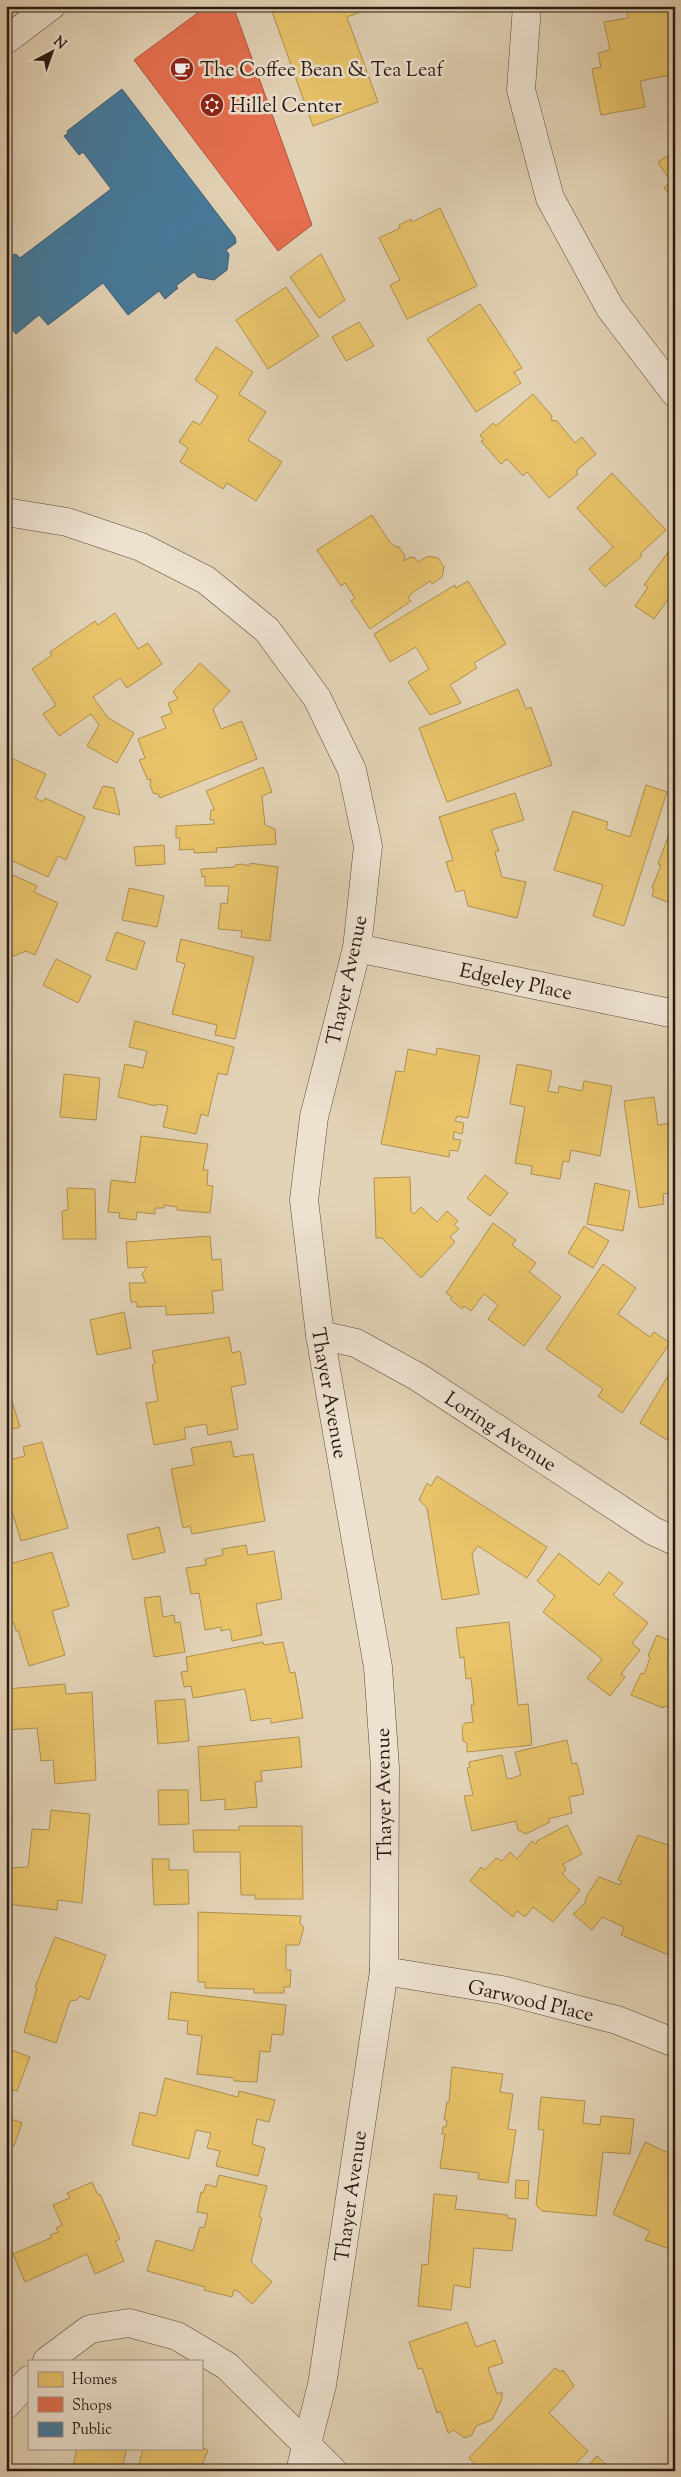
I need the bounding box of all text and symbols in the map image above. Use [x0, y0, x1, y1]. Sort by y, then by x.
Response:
north arrow [28, 28, 78, 78]
text: N [48, 32, 70, 55]
cafe icon: The Coffee Bean & Tea Leaf [169, 56, 195, 82]
place label: The Coffee Bean & Tea Leaf [200, 57, 444, 86]
synagogue icon: Hillel Center [199, 92, 225, 118]
place label: Hillel Center [230, 93, 342, 122]
street label: Thayer Avenue [321, 913, 376, 1048]
street label: Edgeley Place [456, 957, 575, 1010]
street label: Thayer Avenue [302, 1326, 353, 1461]
street label: Loring Avenue [438, 1386, 561, 1480]
street label: Thayer Avenue [370, 1728, 401, 1860]
street label: Garwood Place [464, 1974, 596, 2031]
street label: Thayer Avenue [329, 2129, 376, 2264]
legend [28, 2360, 202, 2450]
text: Homes [72, 2370, 117, 2391]
text: Shops [72, 2396, 112, 2417]
text: Public [72, 2420, 112, 2441]

